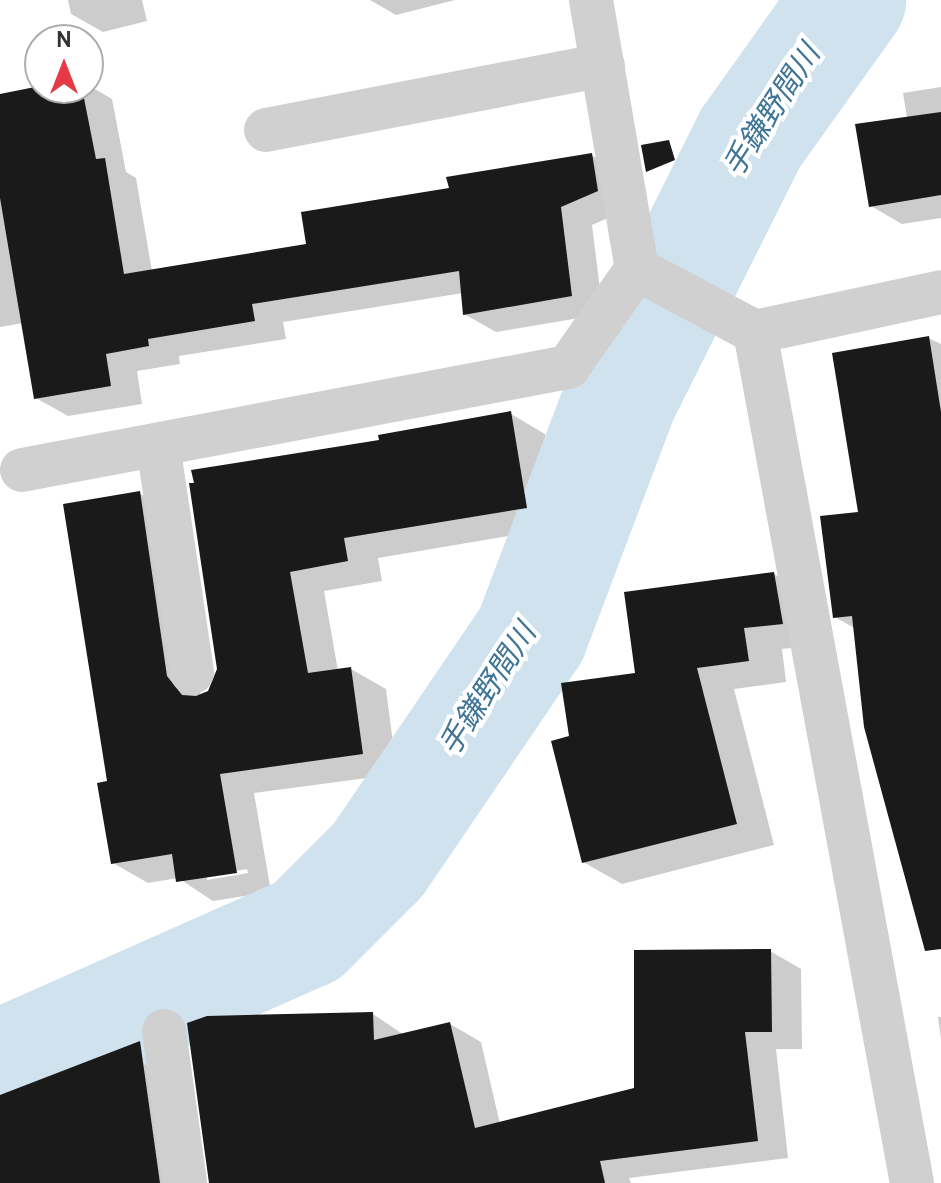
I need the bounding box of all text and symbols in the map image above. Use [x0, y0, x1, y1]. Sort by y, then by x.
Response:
north arrow [24, 24, 104, 104]
text: N [56, 28, 72, 55]
water label: 手鎌野間川 [718, 39, 830, 185]
water label: 手鎌野間川 [434, 618, 546, 764]

